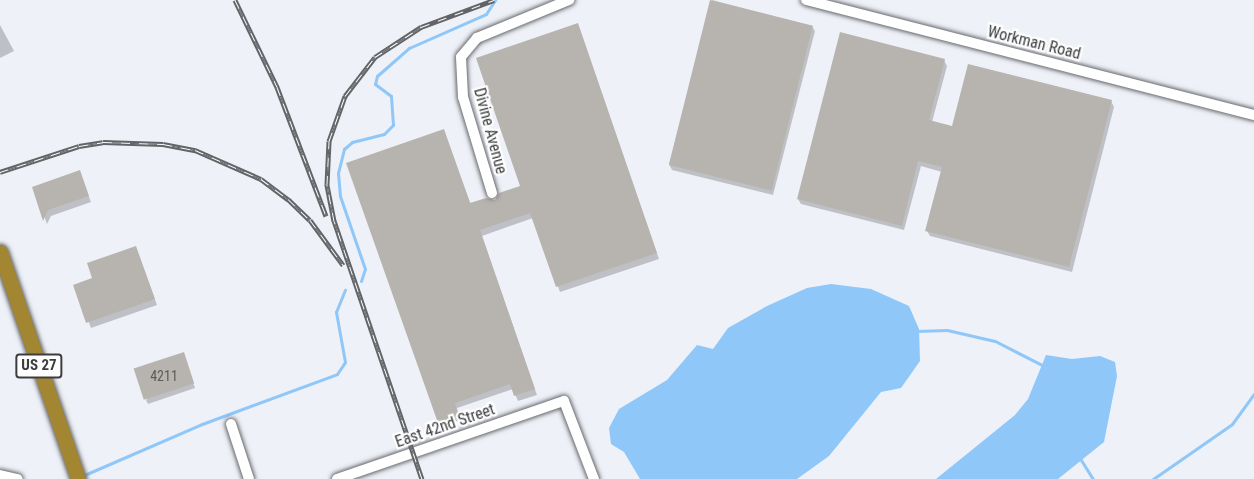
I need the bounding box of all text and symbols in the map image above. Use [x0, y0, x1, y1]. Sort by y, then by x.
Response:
street label: Workman Road [985, 22, 1083, 64]
street label: Divine Avenue [469, 86, 511, 176]
road number: US 27 [15, 354, 63, 378]
house number: 4211 [150, 368, 178, 384]
street label: East 42nd Street [393, 400, 497, 452]

